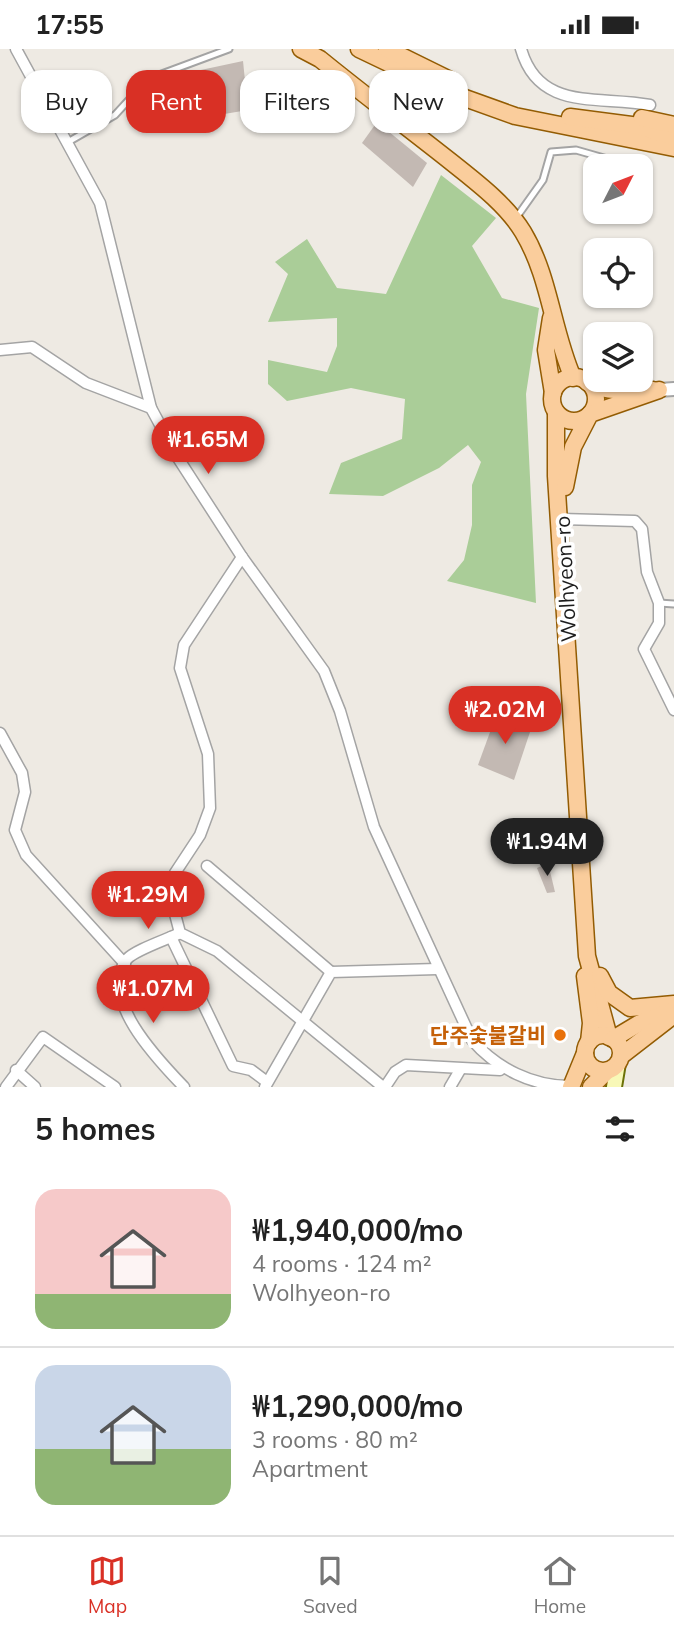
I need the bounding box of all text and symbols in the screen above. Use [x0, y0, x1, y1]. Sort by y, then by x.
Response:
text: 17:55 [35, 8, 104, 41]
chip: Buy [21, 70, 112, 133]
chip: Rent [126, 70, 226, 133]
chip: Filters [240, 70, 355, 133]
chip: New [369, 70, 468, 133]
north arrow [583, 154, 653, 224]
map controls [583, 154, 653, 392]
button: locate [583, 238, 653, 308]
button: layers [583, 322, 653, 392]
pin: ₩1.65M [151, 417, 265, 476]
text: ₩1.65M [168, 424, 248, 453]
street label: Wolhyeon-ro [549, 515, 581, 643]
pin: ₩2.02M [448, 687, 562, 746]
text: ₩2.02M [465, 694, 545, 723]
pin: ₩1.94M [490, 819, 604, 878]
text: ₩1.94M [507, 826, 587, 855]
pin: ₩1.29M [91, 871, 205, 931]
text: ₩1.29M [108, 879, 188, 908]
pin: ₩1.07M [96, 965, 210, 1025]
text: ₩1.07M [113, 973, 193, 1002]
place label: 단주숯불갈비 [430, 1022, 546, 1048]
marker: 단주숯불갈비 [552, 1027, 568, 1043]
text: 5 homes [35, 1110, 156, 1148]
icon: filters [601, 1110, 639, 1148]
text: ₩1,940,000/mo [252, 1211, 463, 1249]
icon: home [91, 1217, 175, 1301]
text: 4 rooms · 124 m² [252, 1249, 432, 1278]
text: Wolhyeon-ro [252, 1278, 391, 1307]
text: ₩1,290,000/mo [252, 1387, 463, 1425]
icon: home [91, 1393, 175, 1477]
text: 3 rooms · 80 m² [252, 1425, 418, 1454]
text: Apartment [252, 1454, 368, 1483]
tab: Map [88, 1552, 127, 1618]
tab: Saved [303, 1552, 358, 1618]
tab: Home [534, 1552, 586, 1618]

